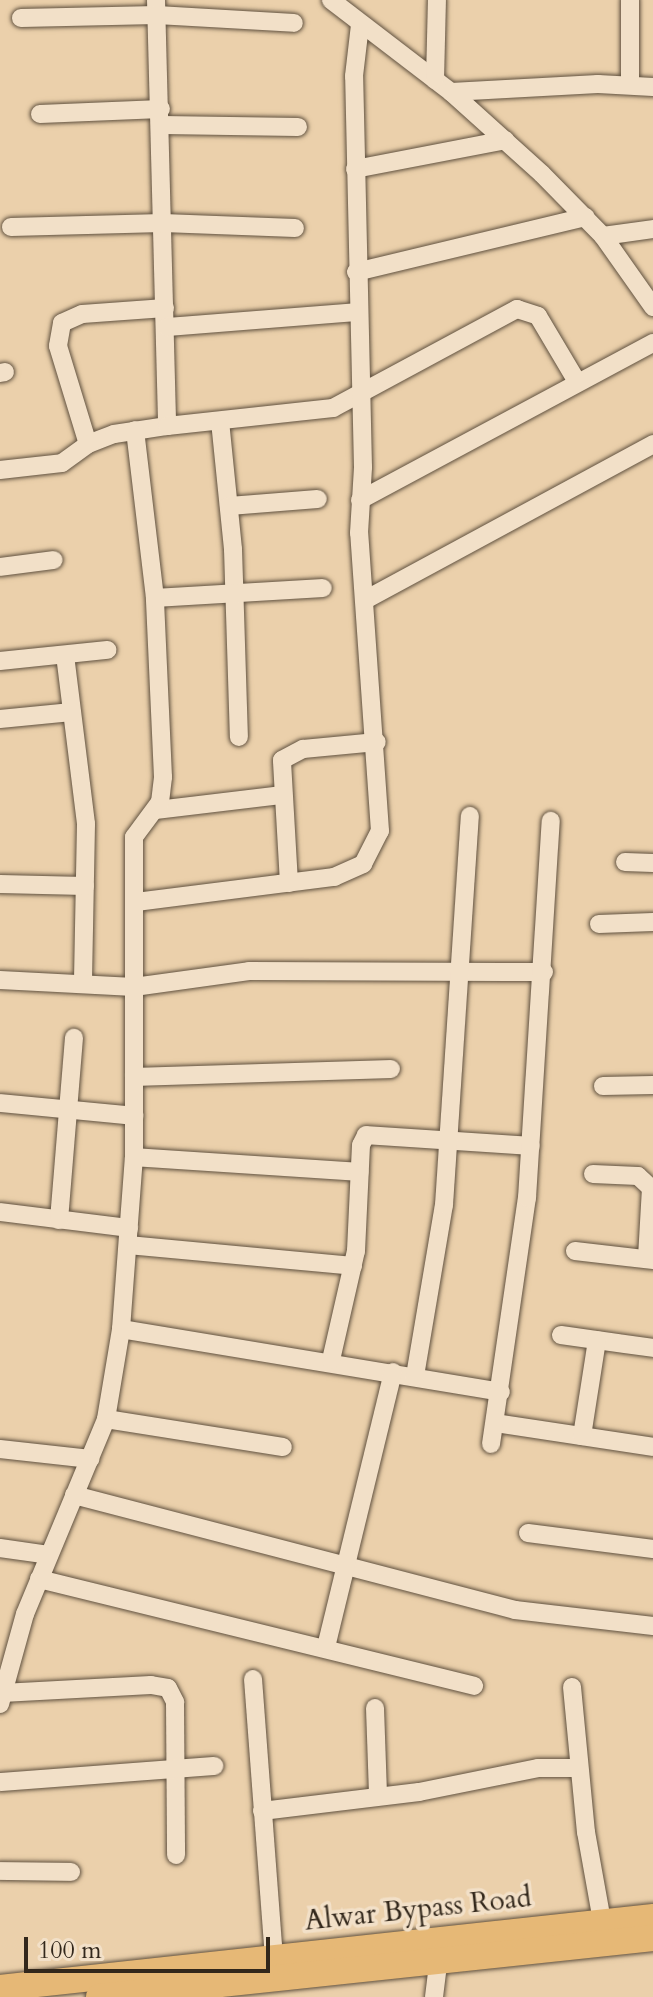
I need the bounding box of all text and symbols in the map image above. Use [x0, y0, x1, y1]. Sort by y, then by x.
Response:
street label: Alwar Bypass Road [303, 1880, 533, 1938]
scale bar [28, 1921, 274, 1971]
text: 100 m [38, 1934, 102, 1967]

